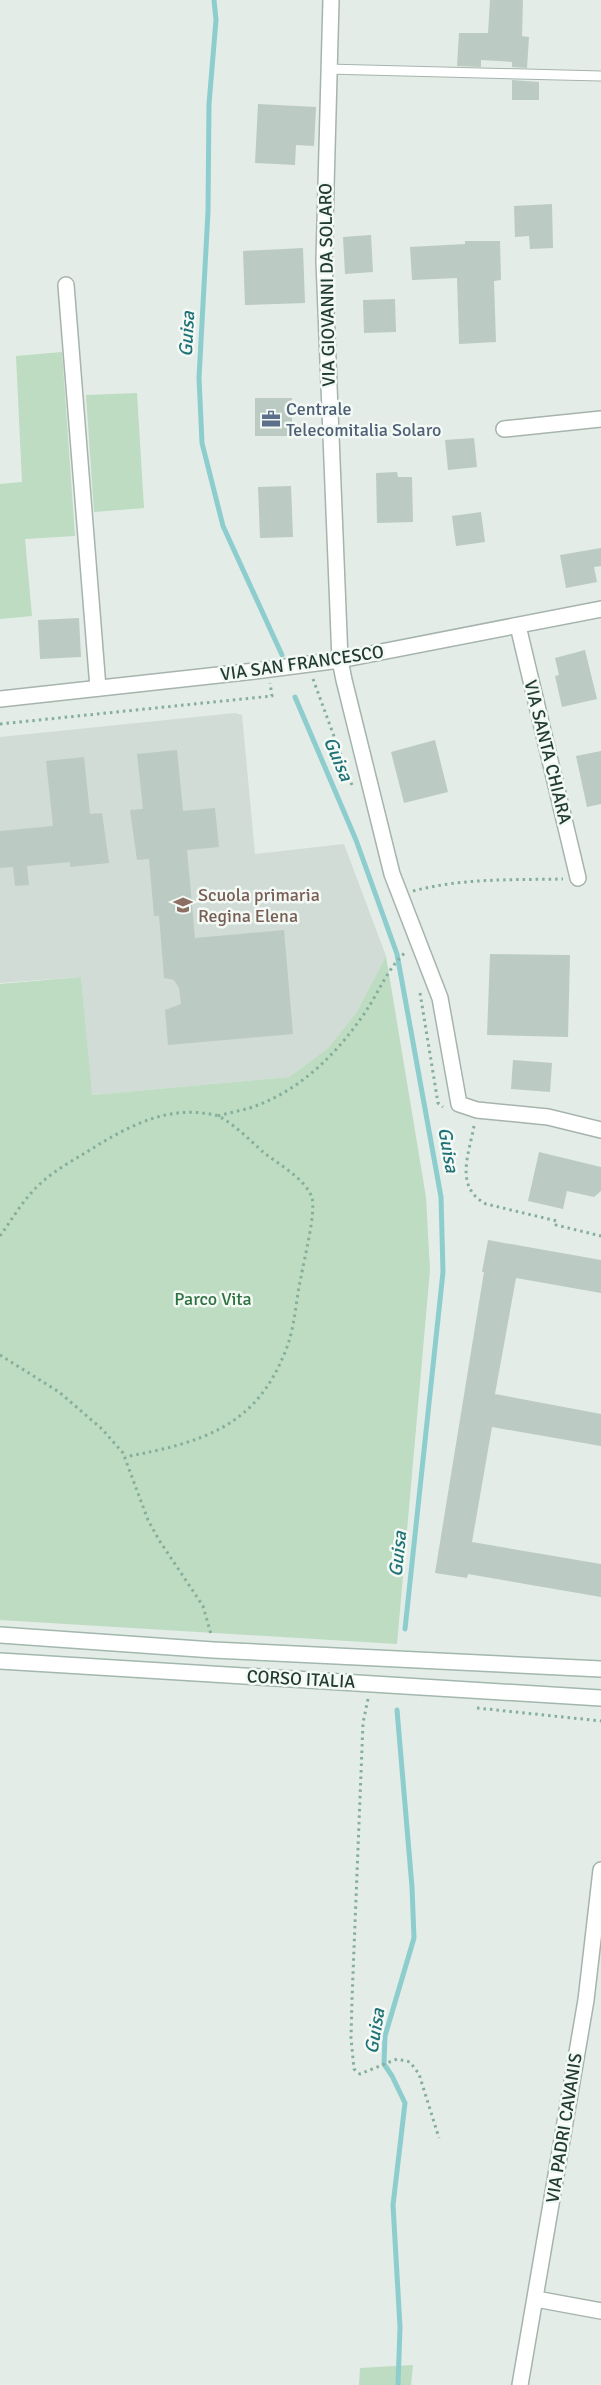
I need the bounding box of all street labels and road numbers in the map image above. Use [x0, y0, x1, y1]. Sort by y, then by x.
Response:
street label: VIA GIOVANNI DA SOLARO [314, 183, 340, 387]
street label: VIA SAN FRANCESCO [219, 641, 385, 685]
street label: VIA SANTA CHIARA [519, 678, 577, 826]
street label: CORSO ITALIA [246, 1665, 356, 1693]
street label: VIA PADRI CAVANIS [541, 2052, 587, 2204]

